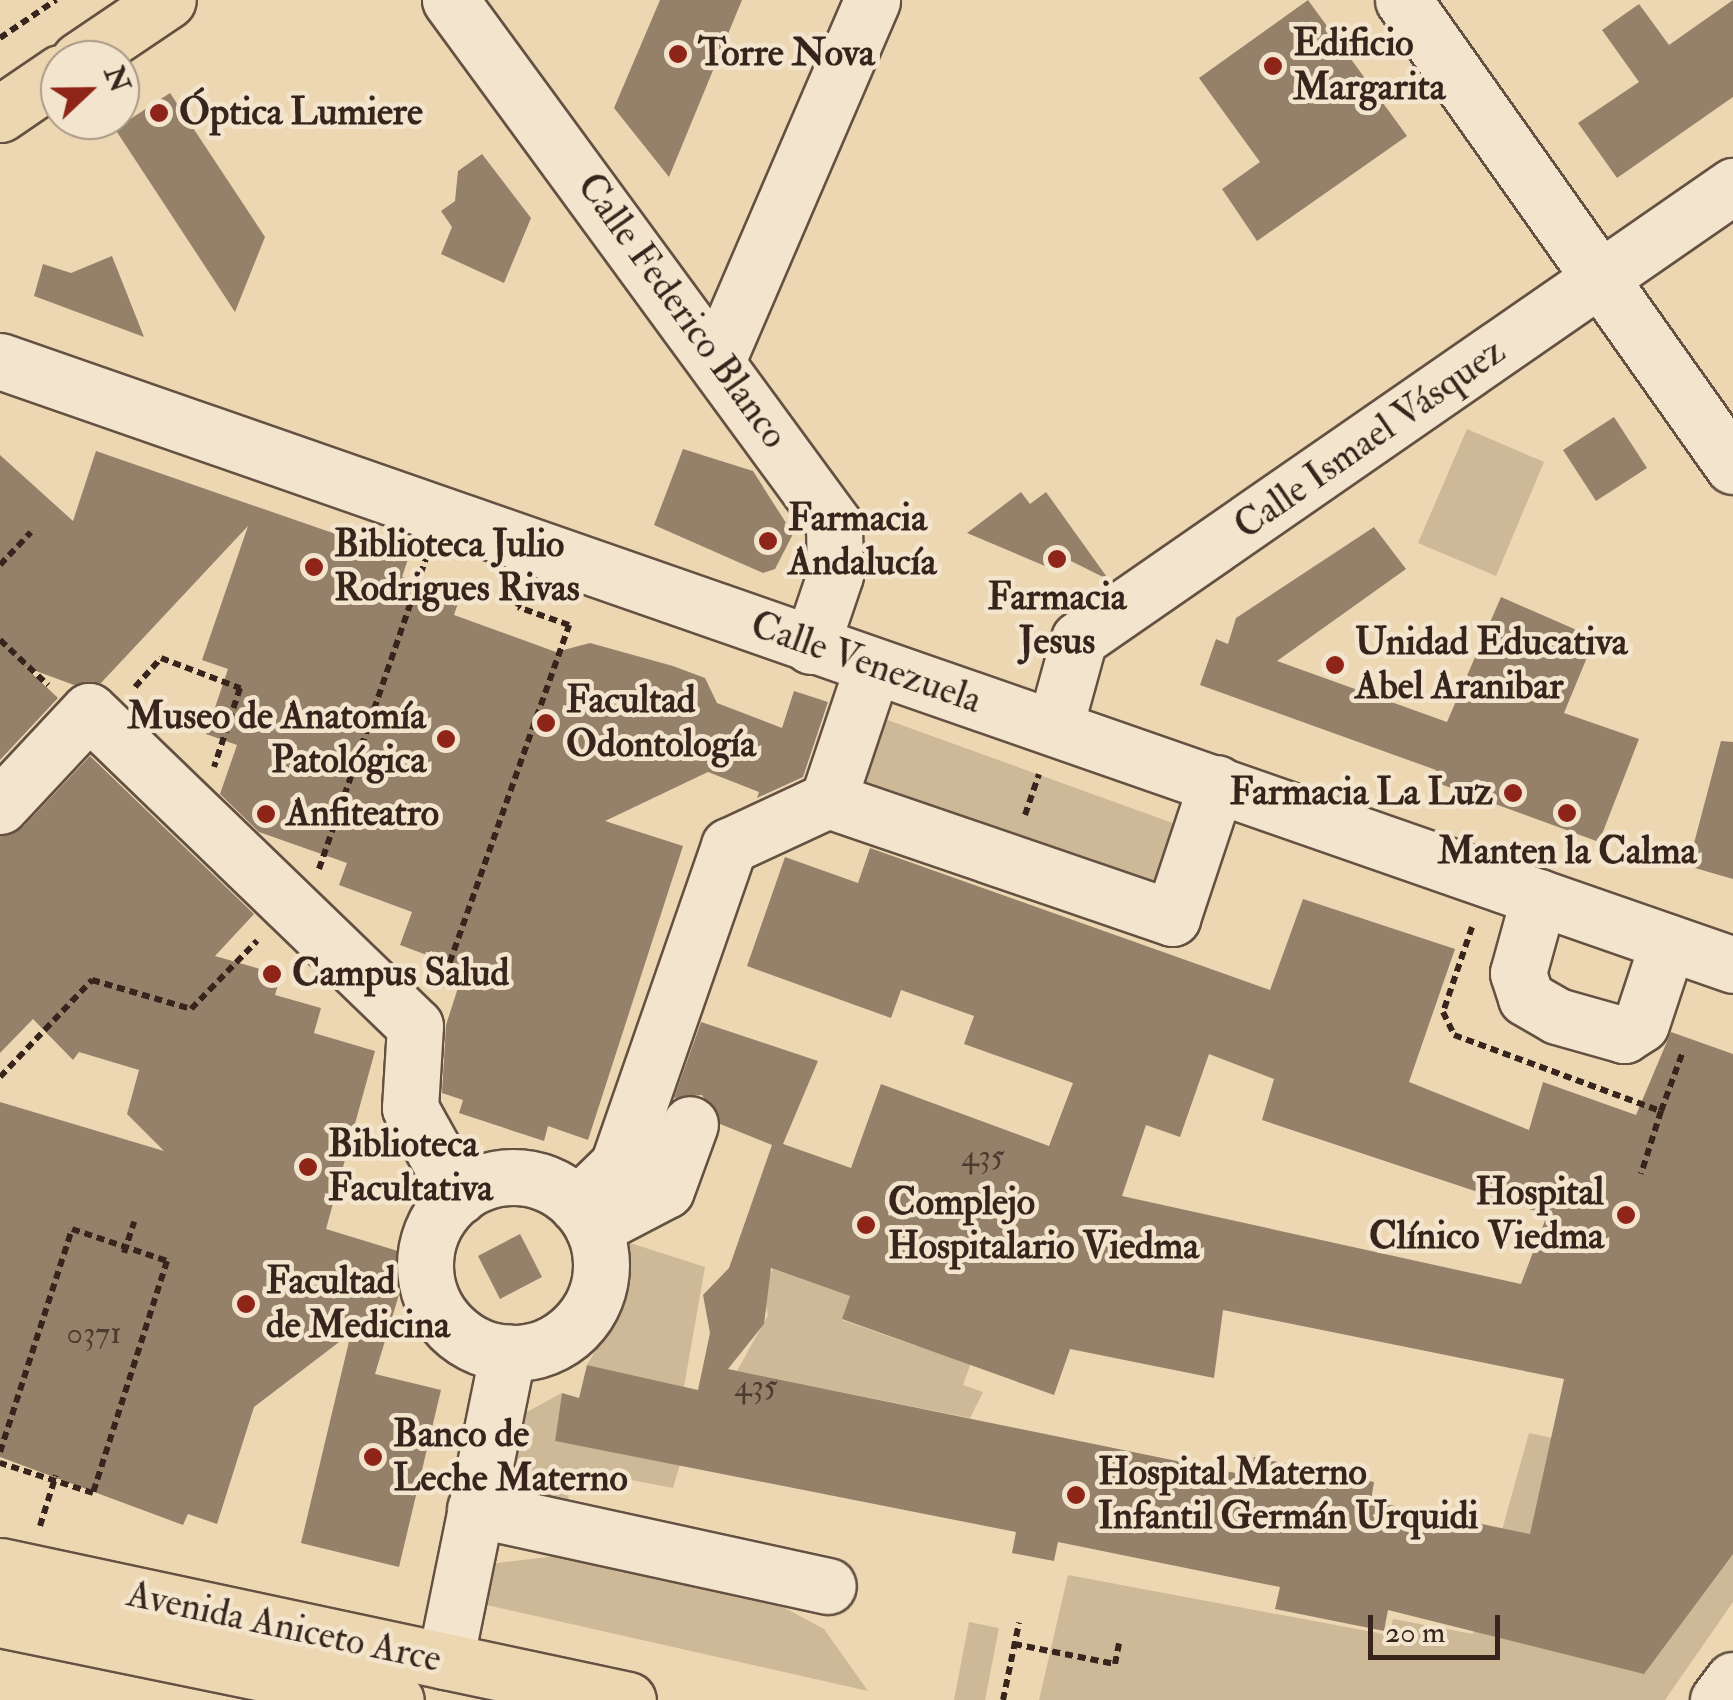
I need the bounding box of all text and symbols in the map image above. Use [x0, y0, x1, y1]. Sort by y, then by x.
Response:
place label: Edificio Margarita [1293, 21, 1445, 110]
place label: Torre Nova [698, 31, 875, 77]
north arrow [40, 40, 140, 140]
marker: Torre Nova [667, 43, 689, 65]
marker: Edificio Margarita [1262, 55, 1284, 77]
text: N [95, 61, 137, 97]
place label: Óptica Lumiere [179, 90, 423, 136]
marker: Óptica Lumiere [148, 102, 170, 124]
street label: Calle Federico Blanco [567, 165, 797, 457]
street label: Calle Ismael Vásquez [1226, 329, 1514, 549]
place label: Farmacia Andalucía [788, 496, 936, 586]
place label: Biblioteca Julio Rodrigues Rivas [334, 522, 580, 612]
marker: Farmacia Andalucía [757, 530, 779, 552]
marker: Farmacia Jesus [1046, 548, 1068, 570]
marker: Biblioteca Julio Rodrigues Rivas [303, 556, 325, 578]
place label: Farmacia Jesus [988, 575, 1126, 664]
street label: Calle Venezuela [745, 602, 987, 724]
place label: Unidad Educativa Abel Aranibar [1355, 620, 1627, 709]
marker: Unidad Educativa Abel Aranibar [1324, 654, 1346, 676]
place label: Facultad Odontología [566, 678, 756, 768]
place label: Museo de Anatomía Patológica [127, 694, 426, 784]
marker: Facultad Odontología [535, 712, 557, 734]
marker: Museo de Anatomía Patológica [435, 728, 457, 750]
place label: Farmacia La Luz [1230, 770, 1493, 816]
marker: Farmacia La Luz [1502, 782, 1524, 804]
place label: Anfiteatro [286, 791, 439, 837]
marker: Manten la Calma [1556, 802, 1578, 824]
marker: Anfiteatro [255, 803, 277, 825]
place label: Manten la Calma [1438, 829, 1696, 875]
place label: Campus Salud [292, 951, 509, 997]
marker: Campus Salud [261, 963, 283, 985]
place label: Biblioteca Facultativa [328, 1122, 493, 1212]
house number: 435 [961, 1137, 1005, 1175]
marker: Biblioteca Facultativa [297, 1156, 319, 1178]
place label: Hospital Clínico Viedma [1369, 1170, 1604, 1260]
place label: Complejo Hospitalario Viedma [888, 1180, 1199, 1270]
marker: Hospital Clínico Viedma [1613, 1202, 1639, 1228]
marker: Complejo Hospitalario Viedma [853, 1212, 879, 1238]
place label: Facultad de Medicina [266, 1259, 450, 1348]
marker: Facultad de Medicina [235, 1293, 257, 1315]
house number: 0371 [67, 1314, 121, 1352]
house number: 435 [734, 1367, 778, 1405]
place label: Banco de Leche Materno [393, 1412, 628, 1502]
marker: Banco de Leche Materno [362, 1446, 384, 1468]
place label: Hospital Materno Infantil Germán Urquidi [1098, 1450, 1478, 1540]
marker: Hospital Materno Infantil Germán Urquidi [1063, 1482, 1089, 1508]
street label: Avenida Aniceto Arce [123, 1571, 445, 1683]
scale bar [1373, 1595, 1506, 1657]
text: 20 m [1385, 1614, 1445, 1651]

